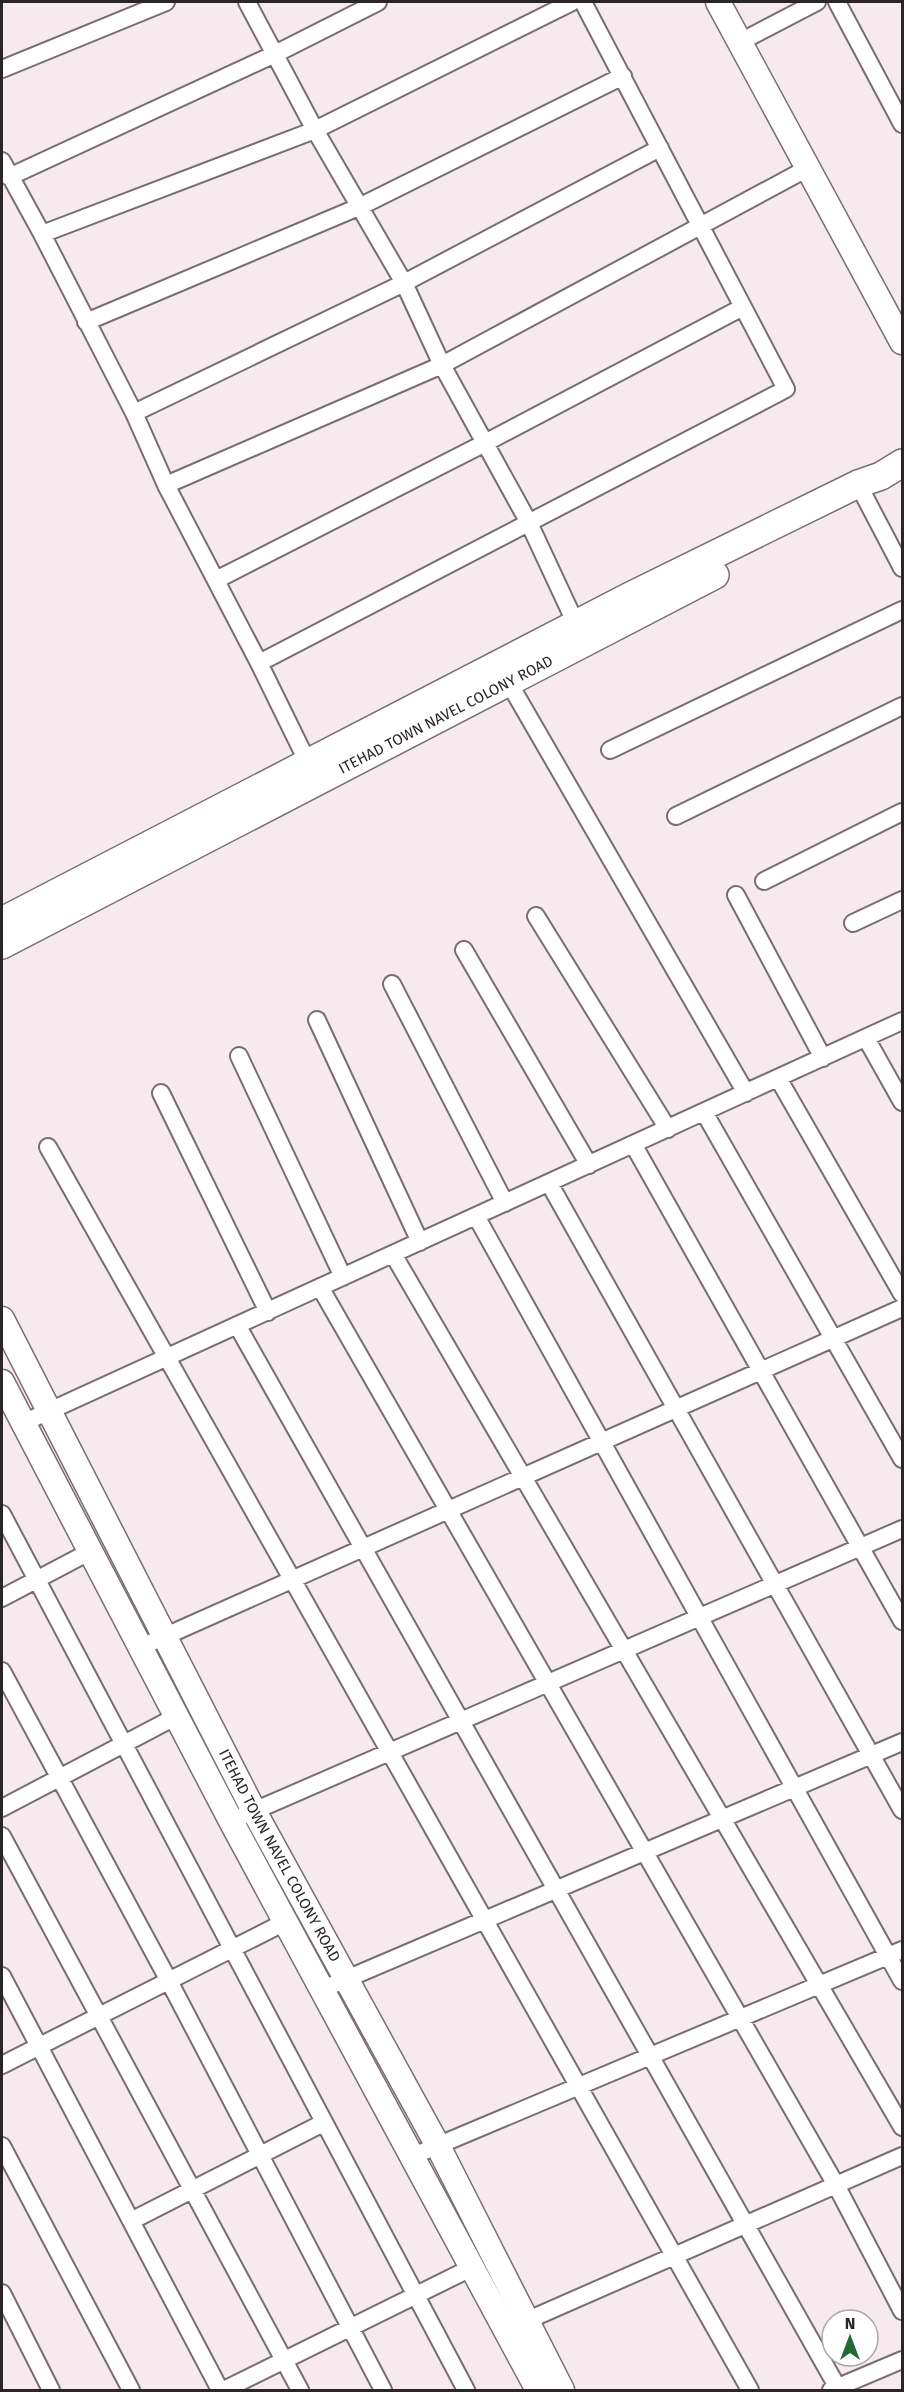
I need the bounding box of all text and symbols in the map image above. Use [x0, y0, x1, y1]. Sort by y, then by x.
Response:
street label: ITEHAD TOWN NAVEL COLONY ROAD [336, 652, 556, 778]
street label: ITEHAD TOWN NAVEL COLONY ROAD [215, 1746, 344, 1965]
north arrow [820, 2308, 880, 2368]
text: N [845, 2314, 855, 2333]

